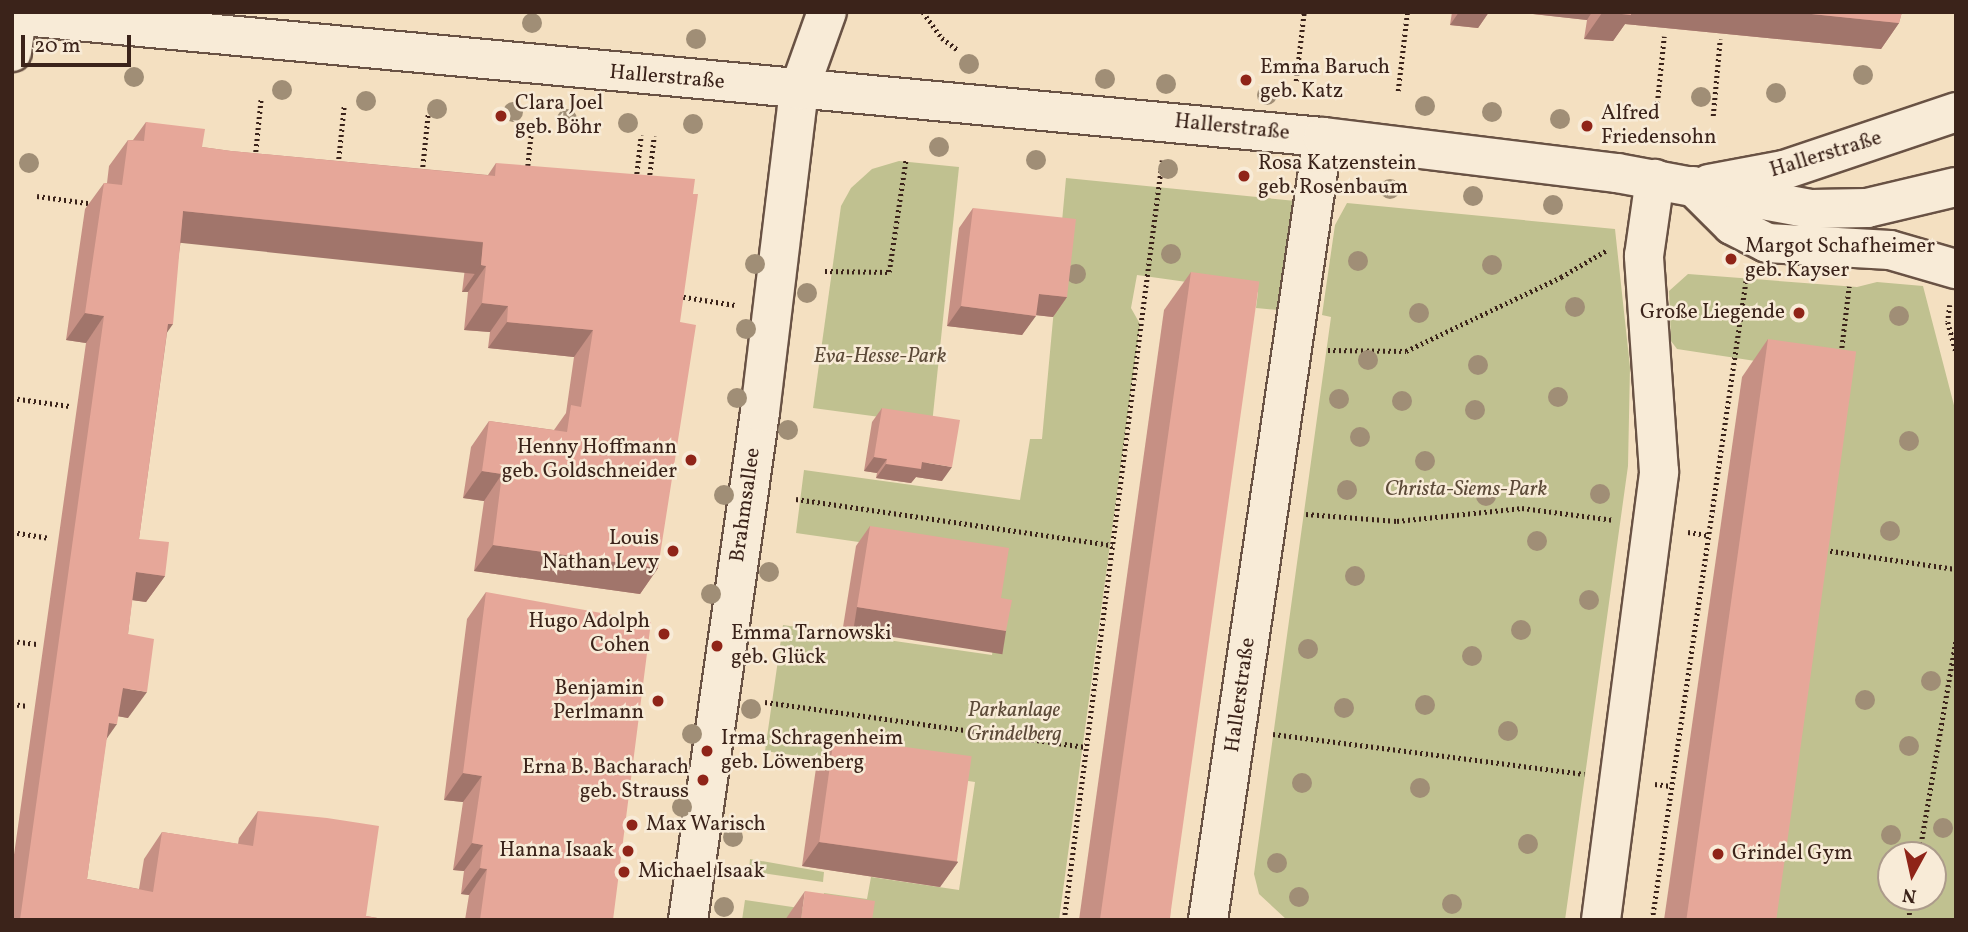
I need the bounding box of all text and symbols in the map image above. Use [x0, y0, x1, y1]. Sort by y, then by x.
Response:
scale bar [24, 21, 135, 65]
text: 20 m [34, 32, 80, 61]
place label: Emma Baruch geb. Katz [1260, 55, 1390, 105]
street label: Hallerstraße [608, 60, 726, 96]
marker: Emma Baruch geb. Katz [1238, 72, 1254, 88]
place label: Clara Joel geb. Böhr [515, 91, 603, 141]
place label: Alfred Friedensohn [1601, 101, 1717, 151]
marker: Clara Joel geb. Böhr [493, 108, 509, 124]
street label: Hallerstraße [1173, 109, 1291, 147]
marker: Alfred Friedensohn [1579, 118, 1595, 134]
street label: Hallerstraße [1767, 126, 1885, 184]
place label: Rosa Katzenstein geb. Rosenbaum [1258, 151, 1416, 201]
marker: Rosa Katzenstein geb. Rosenbaum [1236, 168, 1252, 184]
place label: Margot Schafheimer geb. Kayser [1745, 234, 1935, 284]
marker: Margot Schafheimer geb. Kayser [1723, 251, 1739, 267]
place label: Große Liegende [1640, 300, 1785, 326]
marker: Große Liegende [1791, 305, 1807, 321]
park label: Eva-Hesse-Park [814, 344, 946, 370]
place label: Henny Hoffmann geb. Goldschneider [502, 435, 677, 485]
street label: Brahmsallee [725, 446, 767, 564]
marker: Henny Hoffmann geb. Goldschneider [683, 452, 699, 468]
park label: Christa-Siems-Park [1385, 477, 1547, 503]
place label: Louis Nathan Levy [542, 526, 659, 576]
marker: Louis Nathan Levy [665, 543, 681, 559]
place label: Hugo Adolph Cohen [528, 609, 650, 659]
place label: Emma Tarnowski geb. Glück [731, 621, 892, 671]
marker: Hugo Adolph Cohen [656, 626, 672, 642]
street label: Hallerstraße [1220, 636, 1262, 754]
marker: Emma Tarnowski geb. Glück [709, 638, 725, 654]
place label: Benjamin Perlmann [553, 676, 644, 726]
marker: Benjamin Perlmann [650, 693, 666, 709]
park label: Parkanlage Grindelberg [966, 698, 1062, 748]
place label: Irma Schragenheim geb. Löwenberg [721, 726, 903, 776]
marker: Irma Schragenheim geb. Löwenberg [699, 743, 715, 759]
place label: Erna B. Bacharach geb. Strauss [522, 755, 689, 805]
marker: Erna B. Bacharach geb. Strauss [695, 772, 711, 788]
place label: Max Warisch [646, 812, 766, 838]
marker: Max Warisch [624, 817, 640, 833]
place label: Hanna Isaak [499, 838, 614, 864]
place label: Grindel Gym [1732, 841, 1853, 867]
north arrow [1877, 841, 1947, 911]
marker: Hanna Isaak [620, 843, 636, 859]
marker: Grindel Gym [1710, 846, 1726, 862]
place label: Michael Isaak [638, 859, 765, 885]
marker: Michael Isaak [616, 864, 632, 880]
text: N [1901, 881, 1918, 909]

